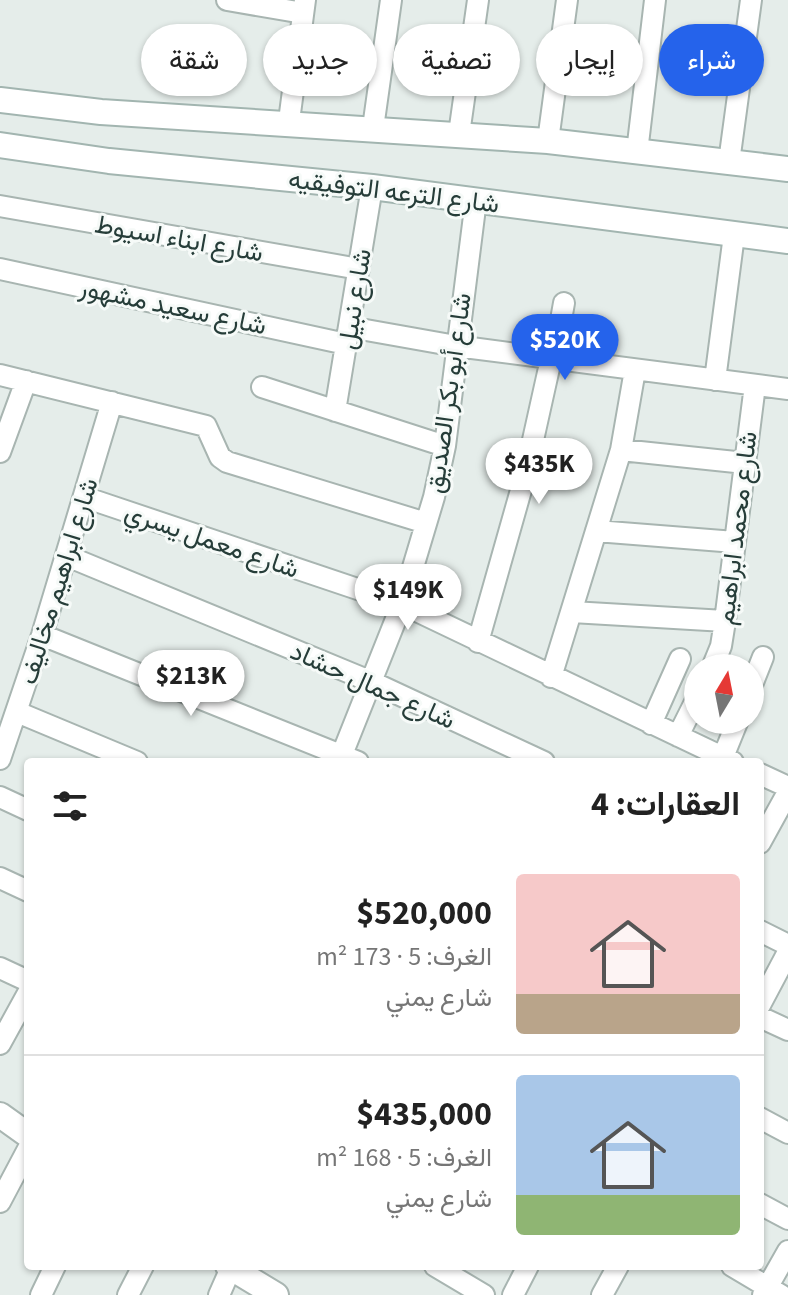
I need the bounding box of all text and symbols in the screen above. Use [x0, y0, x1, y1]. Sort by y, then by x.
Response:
chip: شقة [141, 24, 247, 96]
chip: جديد [263, 24, 377, 96]
chip: تصفية [393, 24, 520, 96]
chip: إيجار [536, 24, 643, 96]
chip: شراء [659, 24, 764, 96]
street label: شارع الترعه التوفيقيه [286, 160, 501, 223]
street label: شارع ابناء اسيوط [92, 205, 266, 272]
street label: شارع نبيل [328, 246, 381, 352]
street label: شارع سعيد مشهور [75, 268, 270, 344]
street label: شارع أبو بكر الصديق [416, 290, 481, 496]
pin: $520K [509, 314, 621, 382]
text: $520K [530, 321, 600, 358]
street label: شارع محمد ابراهيم [706, 429, 767, 627]
pin: $435K [483, 438, 595, 506]
text: $435K [504, 445, 574, 482]
street label: شارع ابراهيم مخاليف [9, 473, 107, 689]
street label: شارع معمل يسري [119, 493, 304, 590]
pin: $149K [352, 564, 464, 632]
text: $149K [373, 571, 443, 608]
street label: شارع جمال حشاد [284, 633, 461, 738]
pin: $213K [135, 650, 247, 718]
north arrow [684, 654, 764, 734]
map controls [684, 654, 764, 734]
text: $213K [156, 657, 226, 694]
text: العقارات: 4 [591, 780, 740, 829]
icon: filters [48, 784, 92, 828]
text: $520,000 [356, 889, 492, 938]
icon: home [580, 906, 676, 1002]
text: الغرف: 5 · 173 m² [316, 938, 492, 975]
text: شارع يمني [386, 979, 492, 1016]
text: $435,000 [356, 1090, 492, 1139]
icon: home [580, 1107, 676, 1203]
text: الغرف: 5 · 168 m² [316, 1139, 492, 1176]
text: شارع يمني [386, 1180, 492, 1217]

